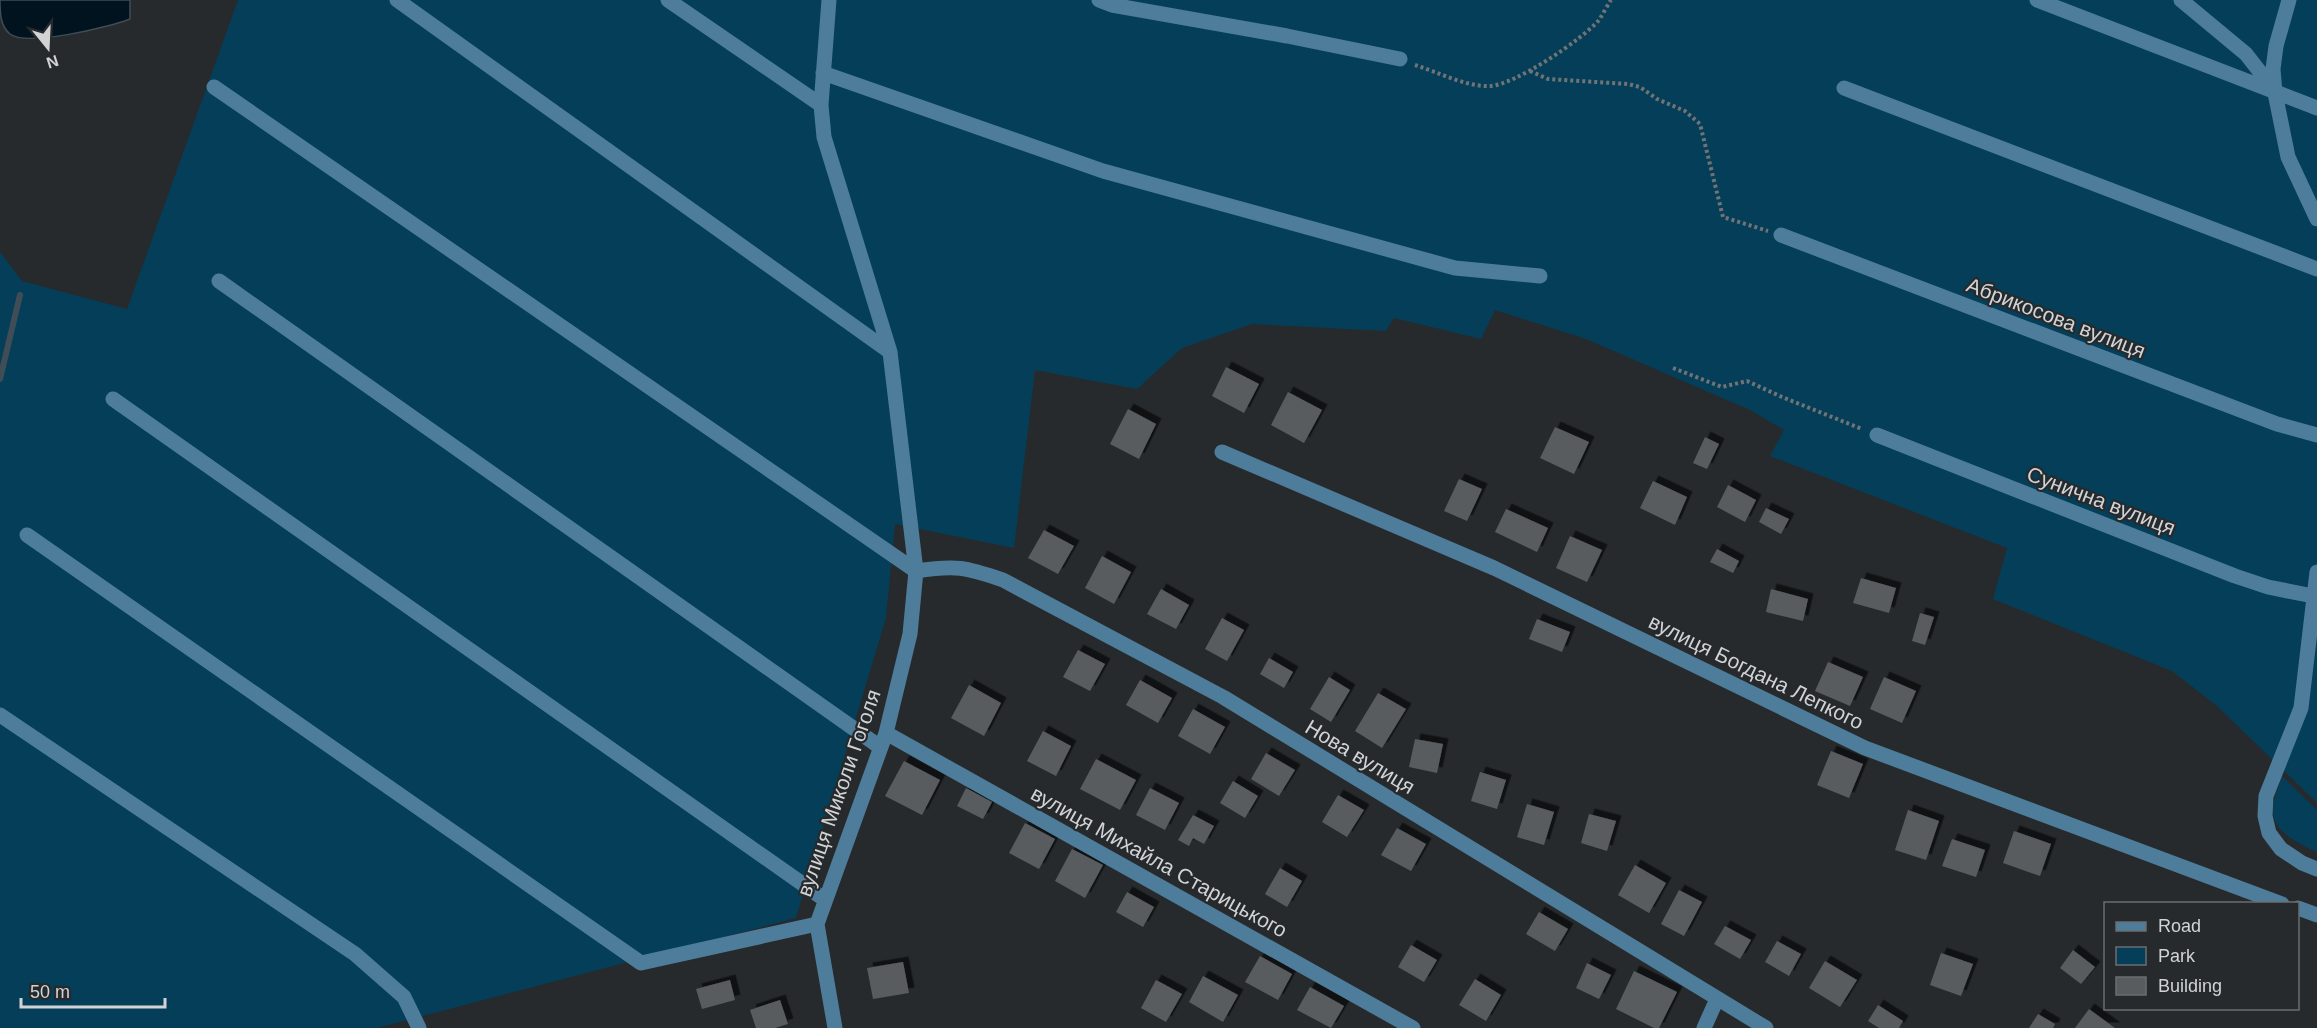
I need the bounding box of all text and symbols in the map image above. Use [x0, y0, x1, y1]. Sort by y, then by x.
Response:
north arrow [18, 18, 78, 78]
text: N [44, 52, 61, 72]
street label: Абрикосова вулиця [1964, 273, 2149, 362]
street label: Сунична вулиця [2024, 462, 2179, 539]
street label: вулиця Богдана Лепкого [1645, 609, 1867, 734]
street label: вулиця Миколи Гоголя [792, 686, 885, 899]
street label: Нова вулиця [1301, 715, 1419, 798]
street label: вулиця Михайла Старицького [1027, 781, 1291, 942]
legend [2104, 902, 2299, 1010]
text: Road [2158, 916, 2201, 936]
text: Park [2158, 946, 2196, 966]
scale bar [21, 971, 165, 1009]
text: Building [2158, 976, 2222, 996]
text: 50 m [30, 982, 70, 1002]

